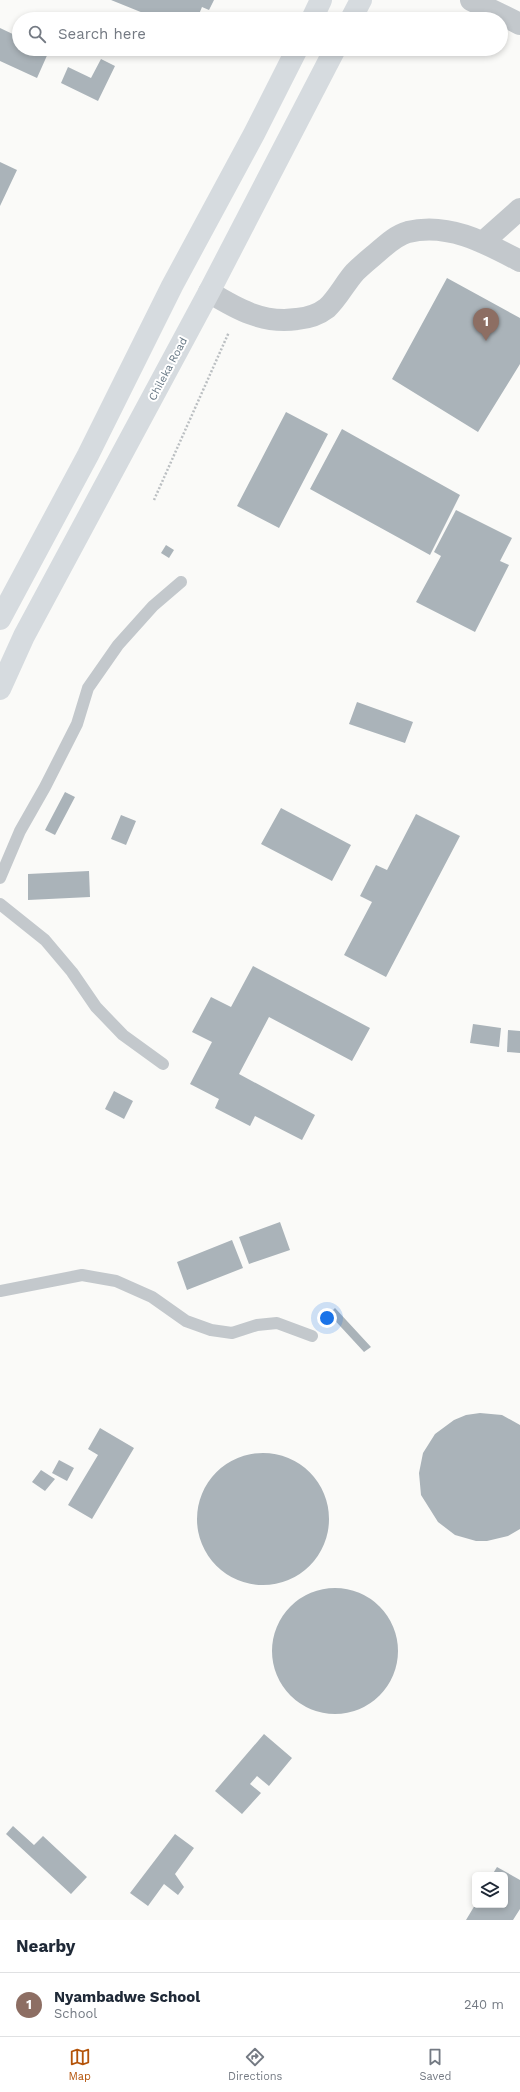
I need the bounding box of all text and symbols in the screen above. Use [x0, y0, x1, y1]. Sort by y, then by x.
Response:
search box [12, 12, 508, 56]
icon: search [26, 23, 48, 45]
text: Search here [58, 25, 146, 43]
pin: 1 [473, 308, 499, 341]
street label: Chileka Road [146, 335, 190, 403]
your location [317, 1308, 337, 1328]
map controls [472, 1872, 508, 1908]
button: layers [472, 1872, 508, 1908]
text: Nearby [16, 1936, 75, 1956]
text: Nyambadwe School [54, 1988, 200, 2006]
text: 1 [26, 1997, 32, 2012]
text: 240 m [464, 1997, 504, 2012]
text: School [54, 2006, 97, 2021]
tab: Map [69, 2046, 91, 2083]
tab: Directions [228, 2046, 282, 2083]
tab: Saved [419, 2046, 451, 2083]

